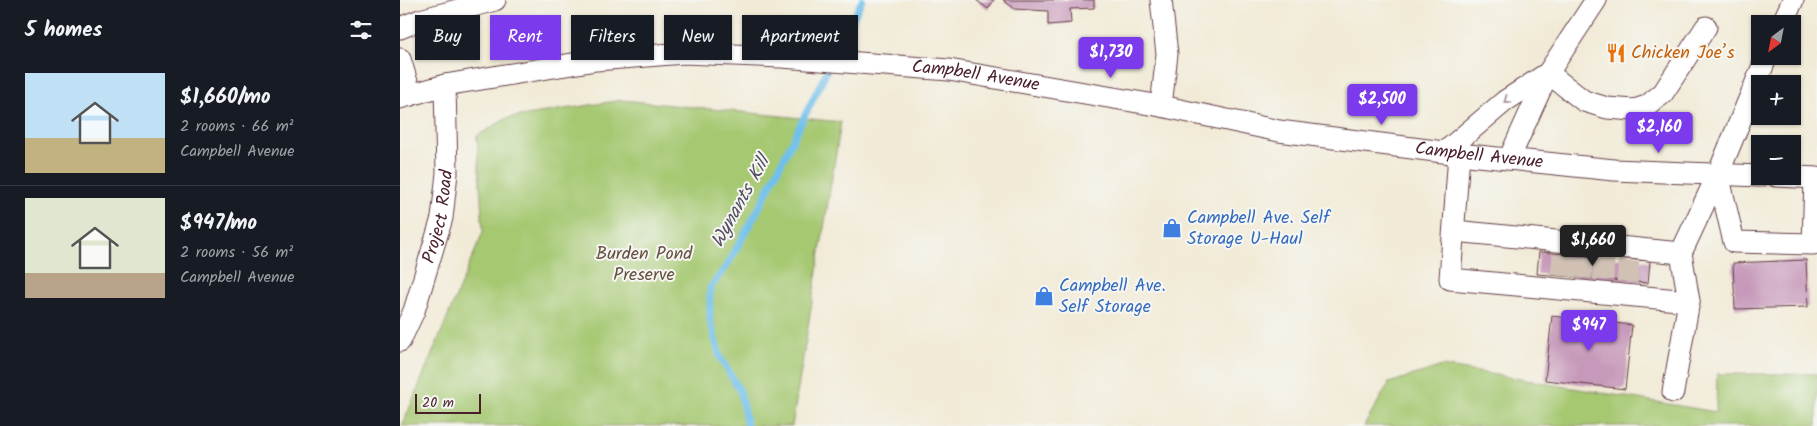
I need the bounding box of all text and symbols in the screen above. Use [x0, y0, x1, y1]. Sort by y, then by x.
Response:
text: 5 homes [25, 14, 102, 47]
chip: Buy [415, 15, 480, 60]
chip: Rent [490, 15, 561, 60]
chip: Filters [571, 15, 654, 60]
chip: New [664, 15, 732, 60]
chip: Apartment [742, 15, 858, 60]
north arrow [1751, 15, 1801, 65]
map controls [1751, 15, 1801, 185]
icon: filters [347, 16, 375, 44]
pin: $1,730 [1070, 36, 1152, 79]
place label: Chicken Joe’s [1631, 39, 1735, 68]
text: $1,730 [1089, 40, 1133, 65]
restaurant icon: Chicken Joe’s [1605, 42, 1627, 64]
street label: Campbell Avenue [911, 53, 1042, 100]
button: + [1751, 75, 1801, 125]
text: $1,660/mo [180, 81, 271, 114]
pin: $2,500 [1341, 84, 1423, 126]
text: $2,500 [1358, 87, 1406, 112]
icon: home [65, 93, 125, 153]
one-way arrow [1503, 94, 1513, 103]
pin: $2,160 [1618, 112, 1700, 154]
text: 2 rooms · 66 m² [180, 114, 294, 139]
text: $2,160 [1637, 115, 1681, 140]
street label: Campbell Avenue [1413, 134, 1545, 177]
button: − [1751, 135, 1801, 185]
text: Campbell Avenue [180, 139, 294, 164]
water label: Wynants Kill [703, 148, 780, 253]
street label: Project Road [415, 167, 462, 267]
place label: Campbell Ave. Self Storage U-Haul [1187, 204, 1332, 254]
text: $947/mo [180, 207, 257, 240]
shop icon: Campbell Ave. Self Storage U-Haul [1161, 217, 1183, 239]
icon: home [65, 218, 125, 278]
pin: $1,660 [1552, 224, 1634, 267]
text: $1,660 [1571, 228, 1615, 253]
text: 2 rooms · 56 m² [180, 240, 293, 265]
park label: Burden Pond Preserve [596, 240, 693, 290]
text: Campbell Avenue [180, 265, 294, 290]
place label: Campbell Ave. Self Storage [1059, 272, 1166, 322]
shop icon: Campbell Ave. Self Storage [1033, 285, 1055, 307]
pin: $947 [1559, 310, 1619, 352]
text: $947 [1572, 313, 1606, 338]
scale bar [415, 391, 481, 414]
text: 20 m [422, 392, 454, 414]

